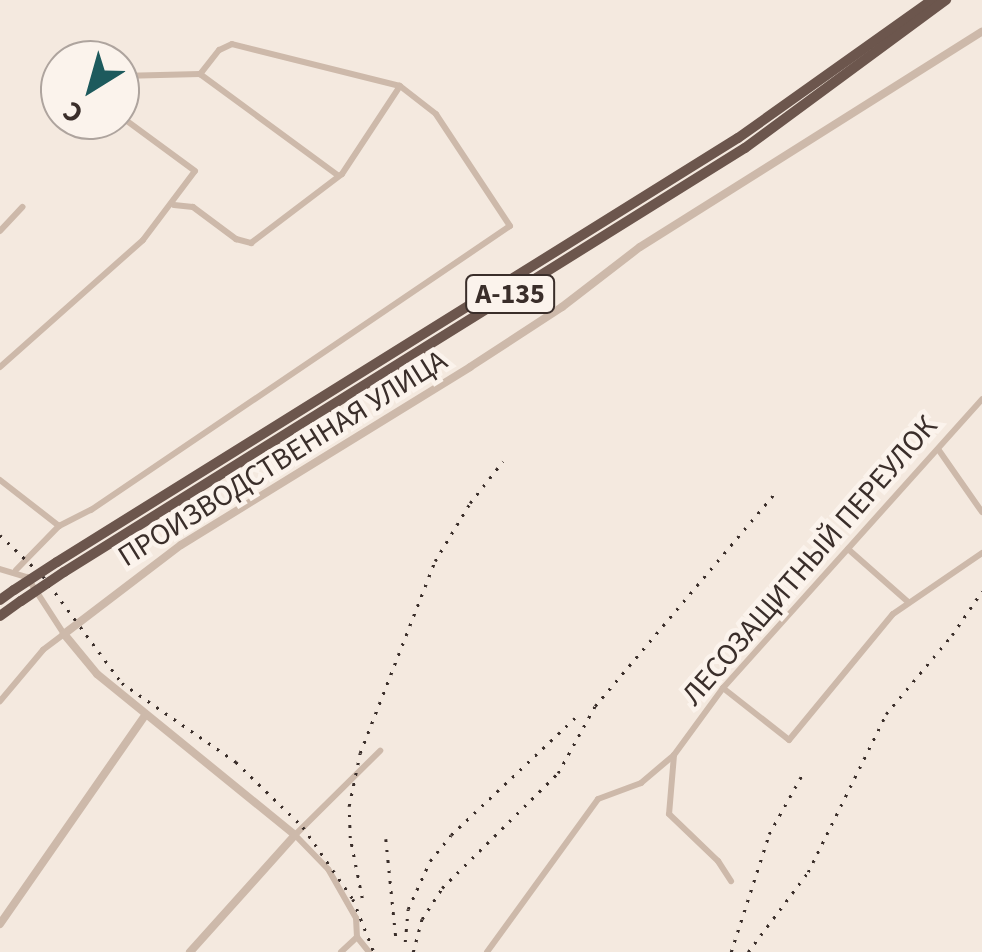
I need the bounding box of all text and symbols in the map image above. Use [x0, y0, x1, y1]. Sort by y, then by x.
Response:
north arrow [40, 40, 140, 140]
text: С [55, 91, 92, 133]
road number: А-135 [465, 271, 555, 317]
street label: ПРОИЗВОДСТВЕННАЯ УЛИЦА [112, 343, 454, 575]
street label: ЛЕСОЗАЩИТНЫЙ ПЕРЕУЛОК [675, 409, 945, 713]

